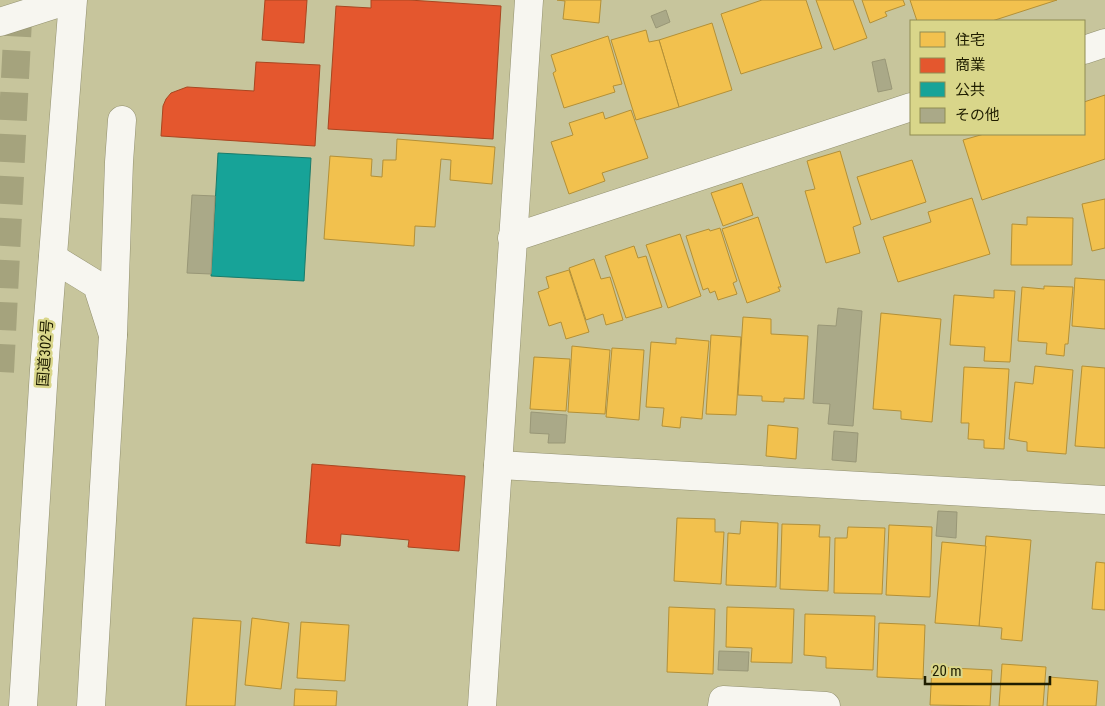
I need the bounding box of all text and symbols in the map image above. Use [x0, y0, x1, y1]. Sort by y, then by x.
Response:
legend [910, 20, 1085, 135]
text: 住宅 [955, 31, 985, 49]
text: 商業 [955, 56, 985, 74]
text: 公共 [955, 81, 985, 99]
text: その他 [955, 106, 1000, 124]
street label: 国道302号 [34, 319, 56, 387]
scale bar [925, 654, 1050, 686]
text: 20 m [932, 662, 962, 680]

